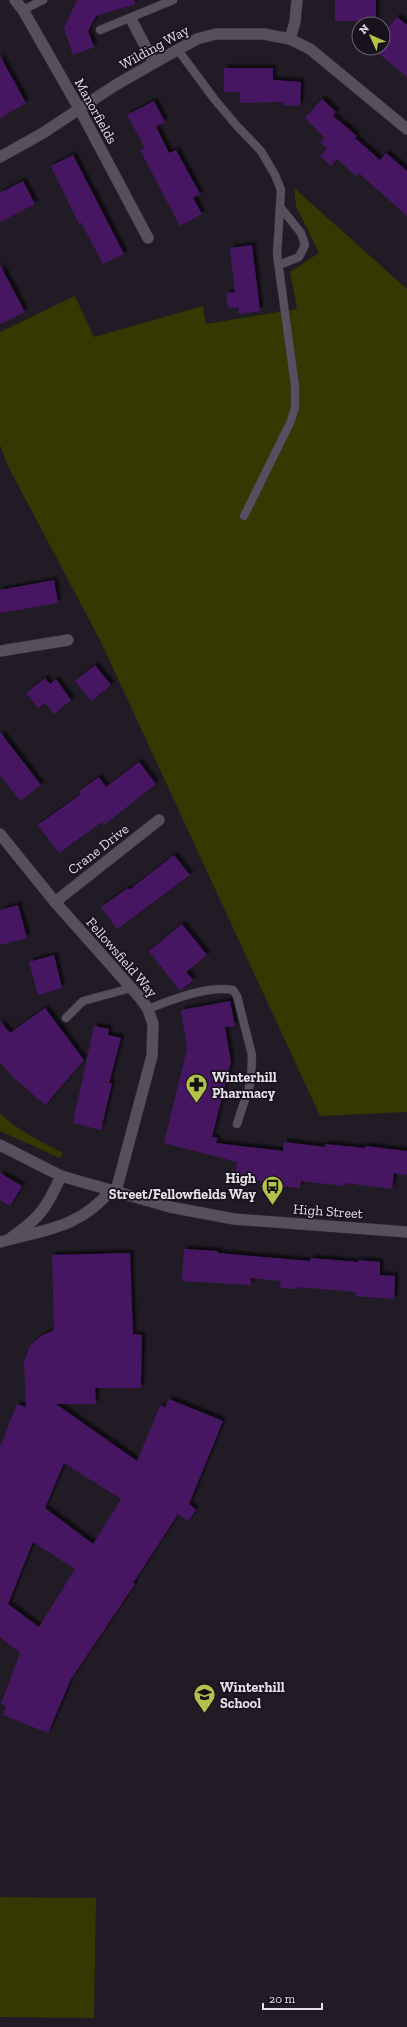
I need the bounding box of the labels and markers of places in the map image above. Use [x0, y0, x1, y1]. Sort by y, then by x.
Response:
place label: Winterhill Pharmacy [212, 1069, 277, 1102]
pharmacy icon: Winterhill Pharmacy [184, 1072, 210, 1105]
place label: High Street/Fellowfields Way [109, 1170, 257, 1203]
bus stop icon: High Street/Fellowfields Way [259, 1173, 285, 1206]
place label: Winterhill School [220, 1679, 285, 1712]
school or university icon: Winterhill School [191, 1682, 217, 1715]

